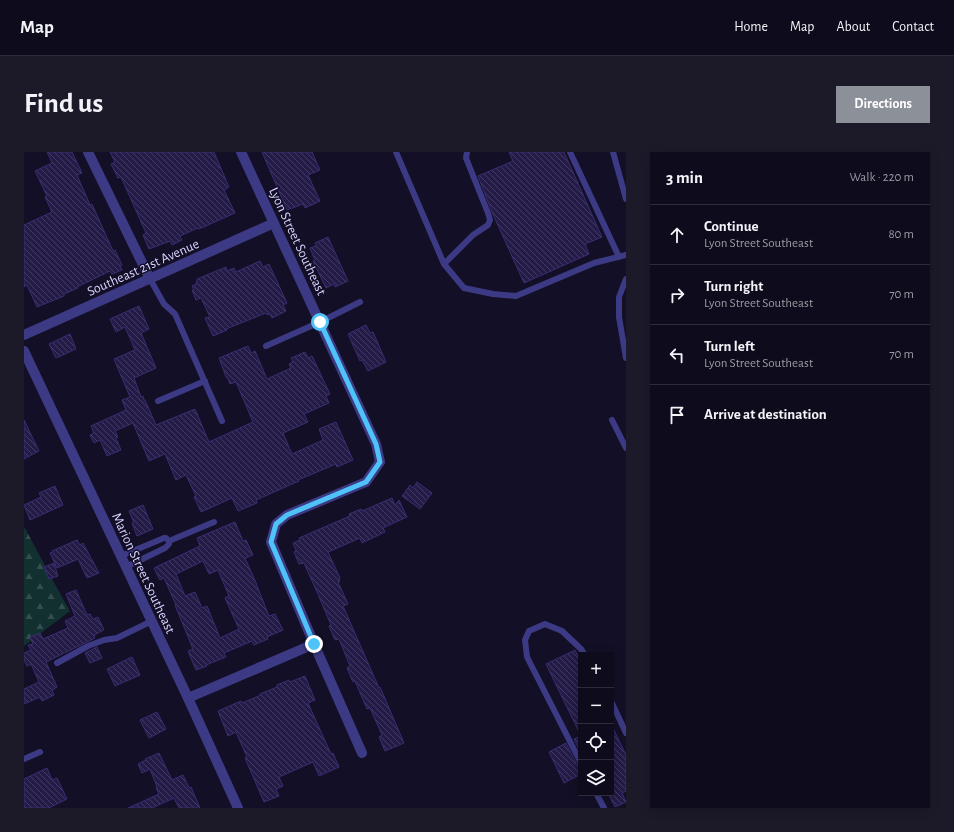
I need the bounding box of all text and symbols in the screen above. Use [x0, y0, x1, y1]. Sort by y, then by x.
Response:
text: Map [20, 18, 54, 37]
text: Home [734, 20, 768, 34]
text: Map [790, 20, 814, 34]
text: About [836, 20, 870, 34]
text: Contact [892, 20, 934, 34]
button: Directions [836, 86, 930, 123]
text: Find us [24, 90, 103, 118]
text: 3 min [666, 169, 703, 186]
text: Walk · 220 m [849, 171, 914, 184]
street label: Lyon Street Southeast [266, 185, 328, 298]
text: Continue [704, 219, 759, 234]
icon: ahead [666, 224, 688, 246]
text: 80 m [888, 228, 914, 241]
street label: Southeast 21st Avenue [85, 237, 201, 299]
text: Lyon Street Southeast [704, 237, 813, 250]
text: Turn right [704, 279, 763, 294]
icon: right [666, 284, 688, 306]
text: 70 m [889, 288, 914, 301]
text: Lyon Street Southeast [704, 297, 813, 310]
route start [311, 313, 329, 331]
text: Turn left [704, 339, 755, 354]
icon: left [666, 344, 688, 366]
text: 70 m [889, 348, 914, 361]
text: Lyon Street Southeast [704, 357, 813, 370]
icon: arrive [666, 404, 688, 426]
text: Arrive at destination [704, 407, 827, 422]
street label: Marion Street Southeast [109, 511, 177, 636]
route end [305, 635, 323, 653]
map controls [578, 652, 614, 796]
button: + [578, 652, 614, 688]
button: − [578, 688, 614, 724]
button: locate [578, 724, 614, 760]
button: layers [578, 760, 614, 796]

